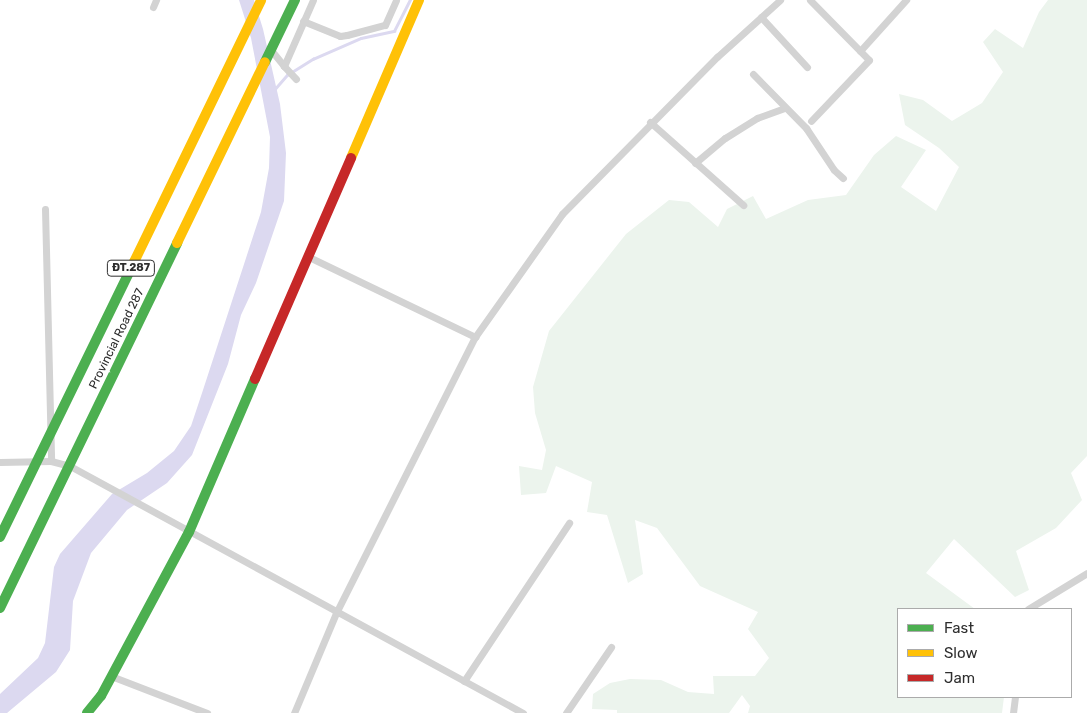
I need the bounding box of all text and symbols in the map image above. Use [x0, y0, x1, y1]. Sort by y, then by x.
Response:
road number: ĐT.287 [106, 260, 156, 276]
street label: Provincial Road 287 [86, 286, 148, 392]
legend [897, 608, 1072, 698]
text: Fast [944, 619, 974, 637]
text: Slow [944, 644, 977, 662]
text: Jam [944, 669, 975, 687]

